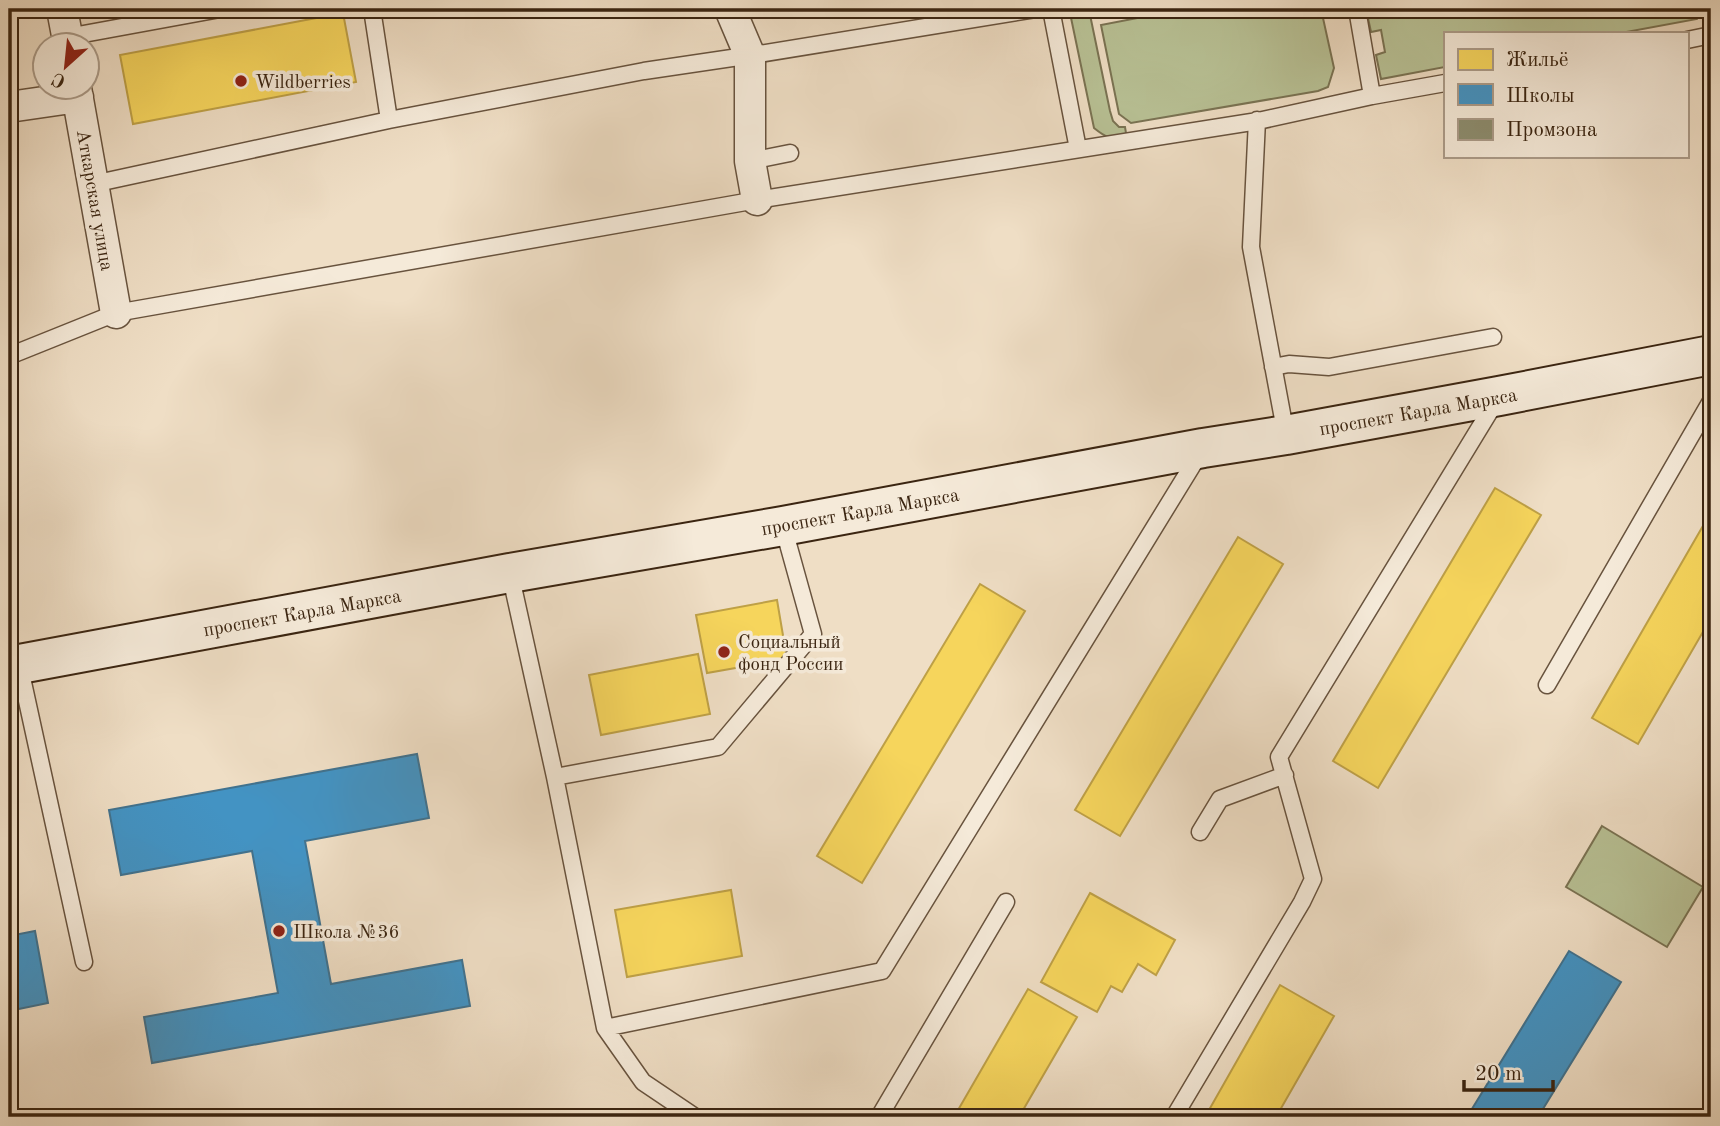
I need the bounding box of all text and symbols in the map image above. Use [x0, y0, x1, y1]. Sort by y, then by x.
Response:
north arrow [32, 32, 102, 102]
legend [1444, 32, 1688, 158]
text: Жильё [1506, 50, 1569, 71]
text: С [50, 68, 69, 90]
marker: Wildberries [233, 73, 249, 89]
place label: Wildberries [255, 74, 351, 93]
text: Школы [1506, 86, 1575, 107]
text: Промзона [1506, 120, 1597, 141]
street label: Аткарская улица [72, 128, 115, 273]
street label: проспект Карла Маркса [1318, 387, 1519, 440]
street label: проспект Карла Маркса [760, 487, 961, 540]
street label: проспект Карла Маркса [202, 588, 403, 641]
place label: Социальный фонд России [738, 634, 843, 675]
marker: Социальный фонд России [716, 644, 732, 660]
marker: Школа №36 [271, 923, 287, 939]
place label: Школа №36 [293, 924, 400, 943]
scale bar [1464, 1049, 1554, 1093]
text: 20 m [1475, 1064, 1522, 1085]

